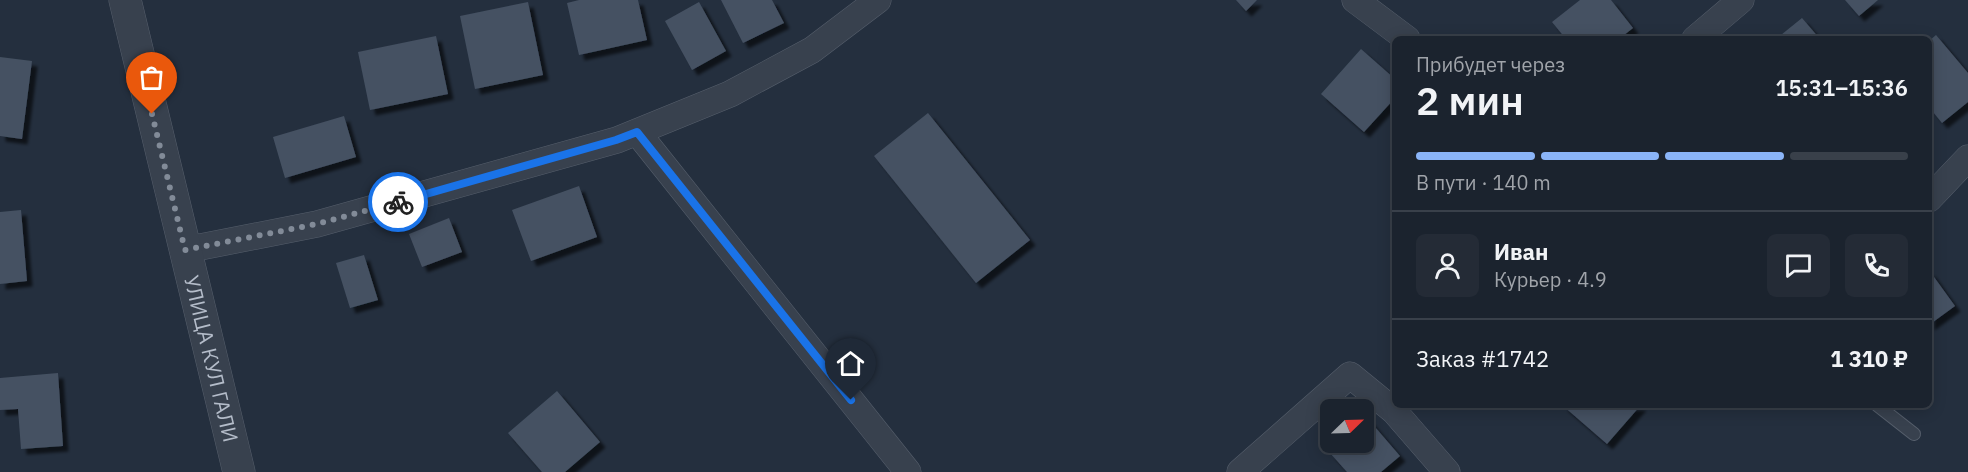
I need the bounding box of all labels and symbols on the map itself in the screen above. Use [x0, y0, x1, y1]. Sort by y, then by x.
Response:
pin [126, 52, 177, 114]
courier [368, 172, 428, 232]
street label: УЛИЦА КУЛ ГАЛИ [178, 272, 245, 445]
pin [825, 338, 876, 400]
north arrow [1320, 399, 1374, 453]

